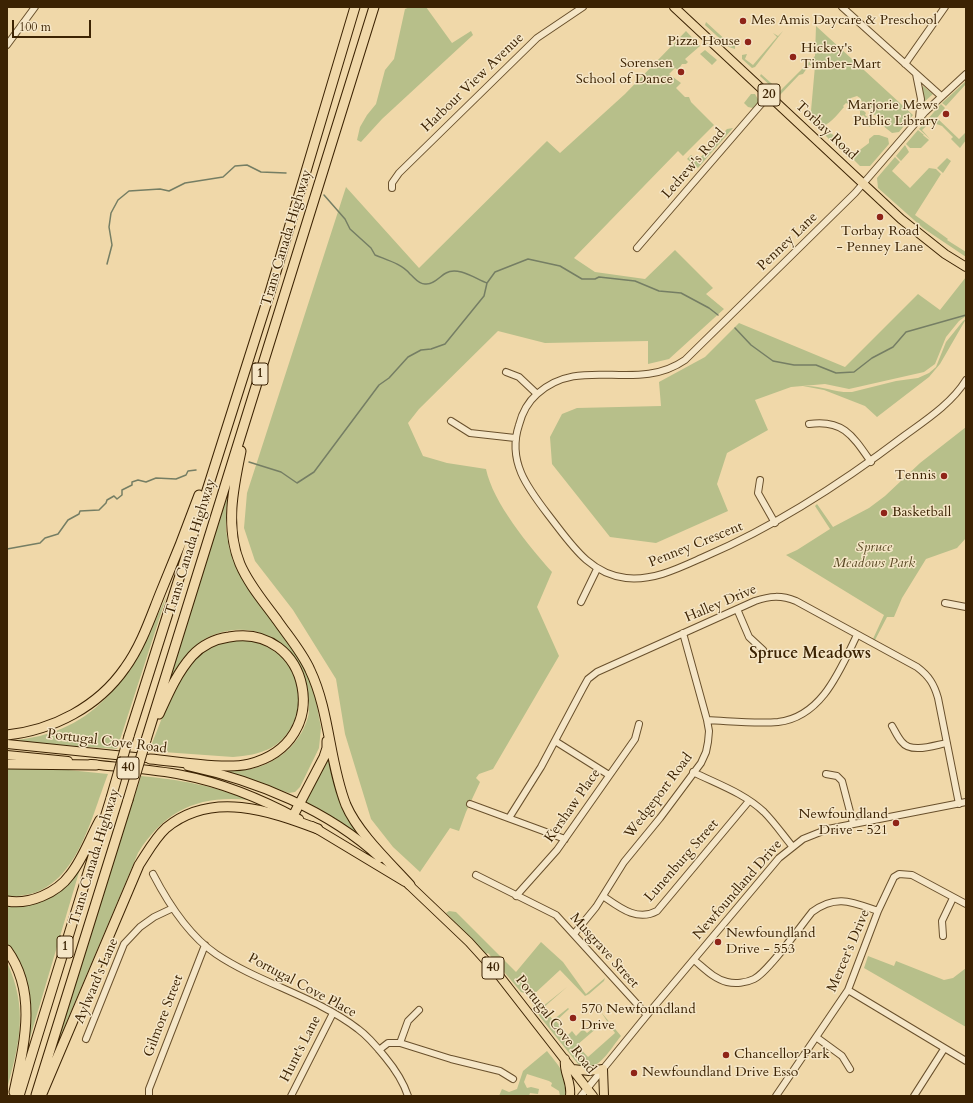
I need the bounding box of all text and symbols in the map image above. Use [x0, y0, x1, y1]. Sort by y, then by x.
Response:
scale bar [14, 12, 93, 38]
place label: Mes Amis Daycare & Preschool [751, 13, 937, 29]
marker: Mes Amis Daycare & Preschool [738, 16, 748, 26]
text: 100 m [19, 19, 51, 35]
street label: Harbour View Avenue [418, 30, 528, 136]
place label: Pizza House [667, 34, 740, 50]
marker: Pizza House [743, 37, 753, 47]
place label: Hickey's Timber-Mart [801, 41, 881, 74]
marker: Hickey's Timber-Mart [788, 52, 798, 62]
place label: Sorensen School of Dance [576, 56, 673, 88]
marker: Sorensen School of Dance [676, 67, 686, 77]
road number: 20 [758, 84, 780, 106]
street label: Torbay Road [792, 98, 860, 164]
place label: Marjorie Mews Public Library [848, 98, 938, 130]
marker: Marjorie Mews Public Library [941, 109, 951, 119]
street label: Ledrew's Road [659, 126, 729, 202]
street label: Trans Canada Highway [258, 168, 316, 308]
street label: Penney Lane [755, 209, 821, 275]
marker: Torbay Road - Penney Lane [875, 212, 885, 222]
place label: Torbay Road - Penney Lane [837, 224, 923, 256]
road number: 1 [252, 363, 268, 385]
place label: Tennis [895, 468, 936, 484]
marker: Tennis [939, 471, 949, 481]
street label: Trans Canada Highway [162, 477, 220, 617]
place label: Basketball [892, 505, 951, 521]
marker: Basketball [879, 508, 889, 518]
street label: Penney Crescent [646, 518, 746, 572]
park label: Spruce Meadows Park [833, 540, 915, 572]
street label: Halley Drive [683, 581, 759, 627]
district label: Spruce Meadows [749, 644, 871, 664]
street label: Portugal Cove Road [46, 726, 168, 758]
street label: Wedgeport Road [621, 750, 697, 842]
road number: 40 [117, 757, 139, 779]
street label: Kershaw Place [541, 766, 605, 846]
street label: Trans Canada Highway [66, 787, 124, 927]
place label: Newfoundland Drive - 521 [799, 807, 888, 840]
street label: Lunenburg Street [642, 816, 722, 906]
marker: Newfoundland Drive - 521 [891, 818, 901, 828]
street label: Newfoundland Drive [690, 837, 786, 943]
street label: Mercer's Drive [824, 907, 874, 995]
street label: Musgrave Street [566, 910, 642, 992]
place label: Newfoundland Drive - 553 [726, 926, 815, 958]
road number: 1 [57, 936, 73, 958]
street label: Aylward's Lane [71, 936, 123, 1026]
marker: Newfoundland Drive - 553 [713, 937, 723, 947]
street label: Portugal Cove Place [245, 950, 359, 1022]
road number: 40 [482, 957, 504, 979]
street label: Gilmore Street [141, 972, 187, 1060]
street label: Portugal Cove Road [511, 972, 599, 1078]
place label: 570 Newfoundland Drive [581, 1002, 696, 1034]
street label: Hunt's Lane [277, 1013, 325, 1085]
marker: 570 Newfoundland Drive [568, 1013, 578, 1023]
place label: Chancellor Park [734, 1047, 830, 1063]
marker: Chancellor Park [721, 1050, 731, 1060]
place label: Newfoundland Drive Esso [642, 1065, 798, 1081]
marker: Newfoundland Drive Esso [629, 1068, 639, 1078]

